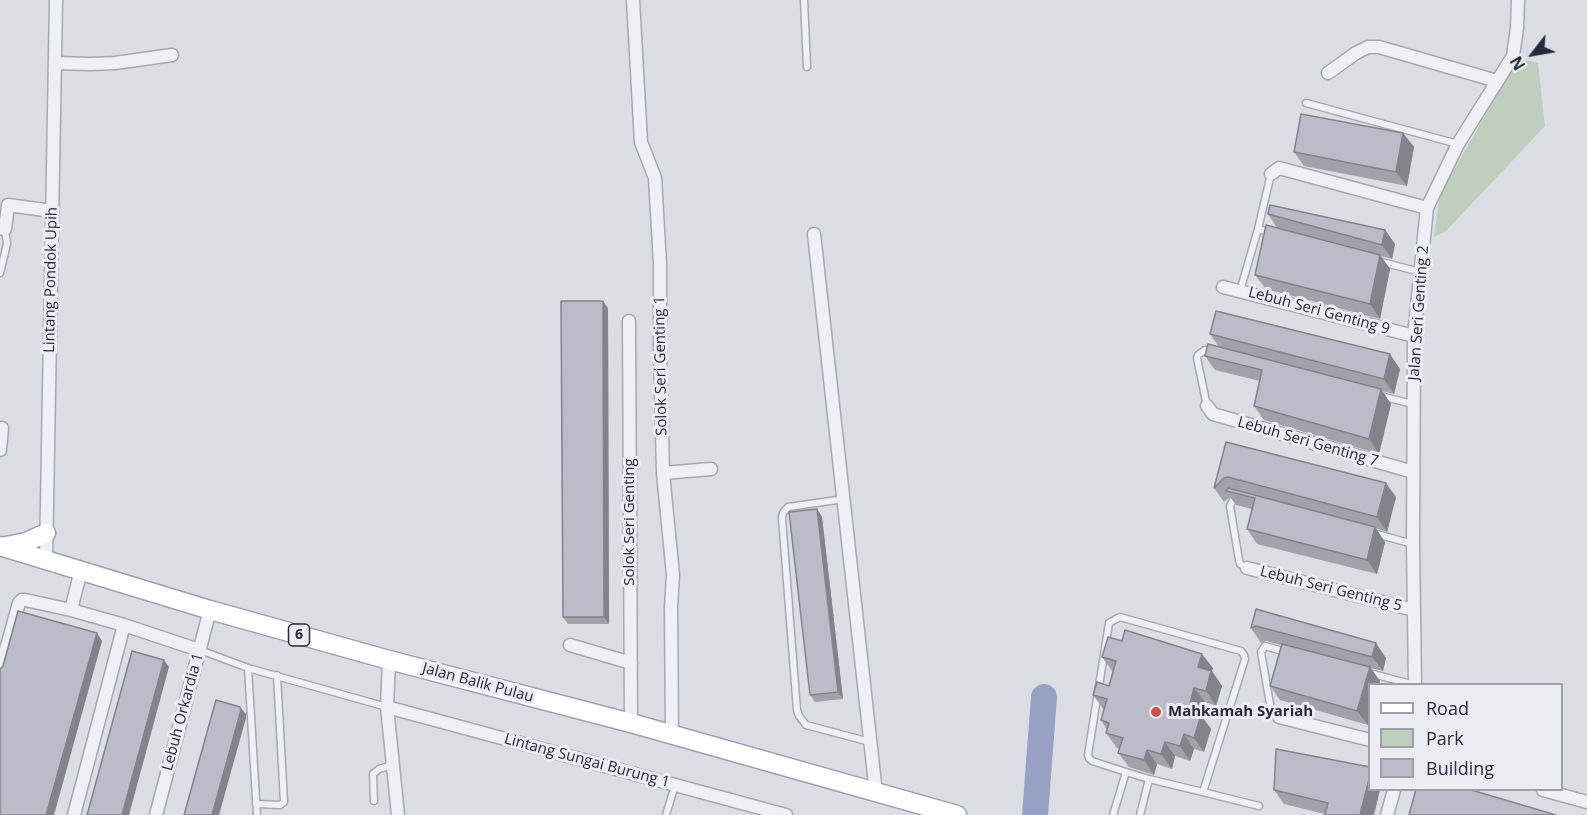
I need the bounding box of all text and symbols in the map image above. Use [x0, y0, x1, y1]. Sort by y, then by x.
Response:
north arrow [1503, 24, 1563, 84]
text: N [1505, 52, 1530, 75]
street label: Lintang Pondok Upih [41, 207, 61, 353]
street label: Jalan Seri Genting 2 [1405, 245, 1433, 381]
street label: Lebuh Seri Genting 9 [1246, 283, 1392, 339]
street label: Solok Seri Genting 1 [651, 296, 671, 436]
street label: Lebuh Seri Genting 7 [1236, 413, 1380, 471]
street label: Solok Seri Genting [621, 458, 639, 586]
street label: Lebuh Seri Genting 5 [1258, 563, 1404, 615]
road number: 6 [288, 624, 310, 646]
street label: Lebuh Orkardia 1 [159, 651, 207, 773]
street label: Jalan Balik Pulau [420, 659, 536, 707]
legend [1368, 683, 1563, 791]
text: Road [1426, 696, 1469, 720]
place label: Mahkamah Syariah [1168, 703, 1313, 721]
marker: Mahkamah Syariah [1149, 705, 1163, 719]
text: Park [1426, 726, 1464, 750]
street label: Lintang Sungai Burung 1 [502, 730, 672, 792]
text: Building [1426, 756, 1494, 780]

